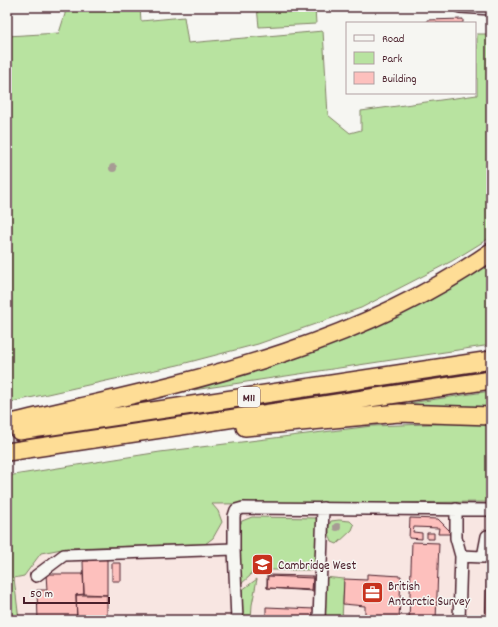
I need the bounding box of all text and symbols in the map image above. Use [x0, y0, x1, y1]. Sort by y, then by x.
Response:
legend [346, 22, 476, 94]
text: Road [382, 31, 404, 48]
text: Park [382, 51, 403, 68]
text: Building [382, 71, 417, 88]
road number: M11 [238, 387, 260, 407]
school or university icon: Cambridge West [249, 551, 275, 577]
place label: Cambridge West [278, 557, 356, 576]
place label: British Antarctic Survey [388, 578, 471, 612]
scale bar [24, 579, 109, 605]
office icon: British Antarctic Survey [359, 579, 385, 605]
text: 50 m [30, 586, 53, 603]

